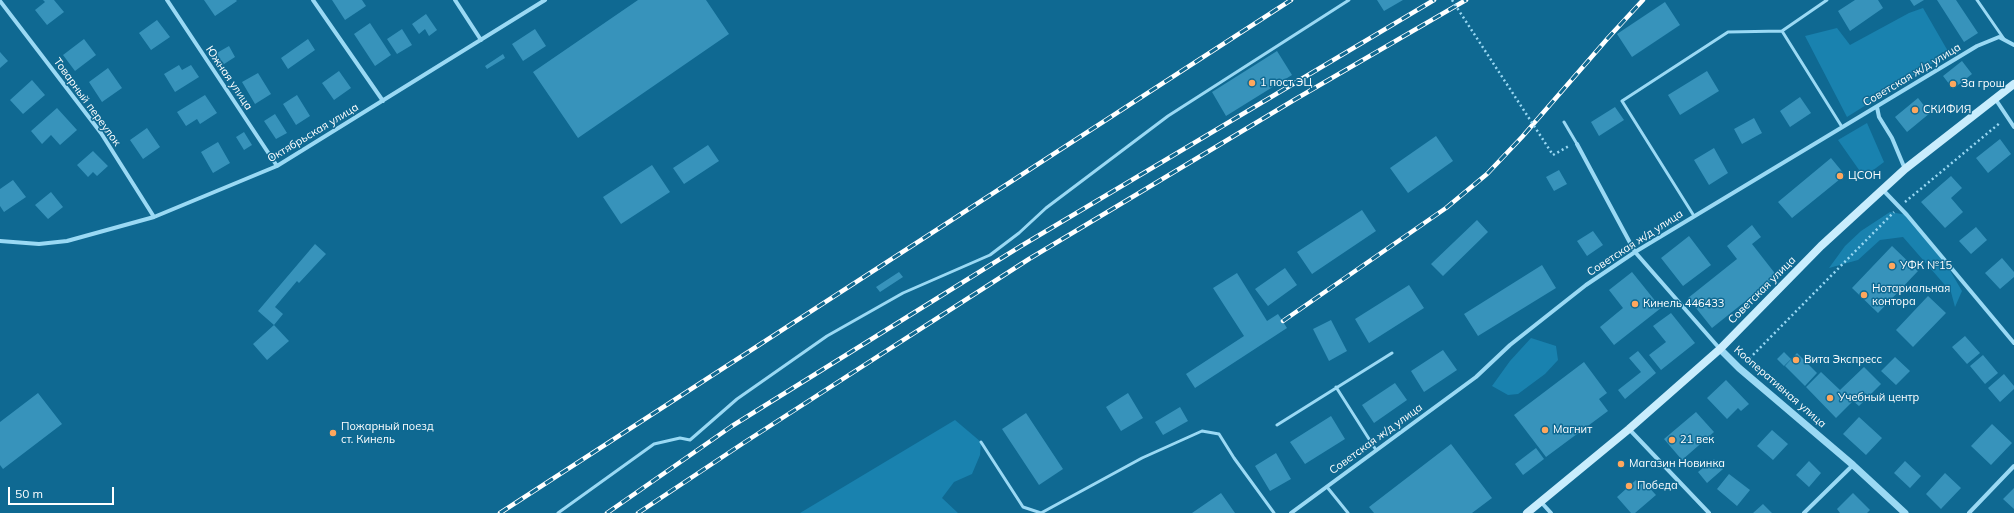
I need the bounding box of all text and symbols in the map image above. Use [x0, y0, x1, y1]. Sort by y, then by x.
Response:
street label: Советская ж/д улица [1861, 41, 1963, 109]
street label: Южная улица [203, 43, 255, 113]
street label: Товарный переулок [51, 55, 123, 149]
place label: 1 пост ЭЦ [1260, 76, 1312, 90]
place label: За грош [1961, 77, 2005, 91]
marker: 1 пост ЭЦ [1247, 78, 1257, 88]
marker: За грош [1948, 79, 1958, 89]
street label: Октябрьская улица [265, 101, 361, 165]
place label: СКИФИЯ [1923, 103, 1971, 117]
marker: СКИФИЯ [1910, 105, 1920, 115]
place label: ЦСОН [1848, 169, 1881, 183]
marker: ЦСОН [1835, 171, 1845, 181]
street label: Советская ж/д улица [1585, 207, 1685, 279]
street label: Советская улица [1725, 253, 1799, 327]
place label: УФК №15 [1900, 259, 1952, 273]
marker: УФК №15 [1887, 261, 1897, 271]
place label: Нотариальная контора [1872, 282, 1950, 308]
marker: Нотариальная контора [1859, 290, 1869, 300]
place label: Кинель 446433 [1643, 297, 1724, 311]
marker: Кинель 446433 [1630, 299, 1640, 309]
street label: Кооперативная улица [1731, 343, 1829, 431]
place label: Вита Экспресс [1804, 353, 1882, 367]
marker: Вита Экспресс [1791, 355, 1801, 365]
place label: Учебный центр [1838, 391, 1919, 405]
marker: Учебный центр [1825, 393, 1835, 403]
street label: Советская ж/д улица [1327, 401, 1425, 477]
place label: Пожарный поезд ст. Кинель [341, 420, 434, 446]
place label: Магнит [1553, 423, 1592, 437]
marker: Магнит [1540, 425, 1550, 435]
marker: Пожарный поезд ст. Кинель [328, 428, 338, 438]
place label: 21 век [1680, 433, 1714, 447]
marker: 21 век [1667, 435, 1677, 445]
place label: Магазин Новинка [1629, 457, 1725, 471]
marker: Магазин Новинка [1616, 459, 1626, 469]
scale bar [10, 479, 116, 505]
place label: Победа [1637, 479, 1678, 493]
marker: Победа [1624, 481, 1634, 491]
text: 50 m [15, 486, 43, 501]

